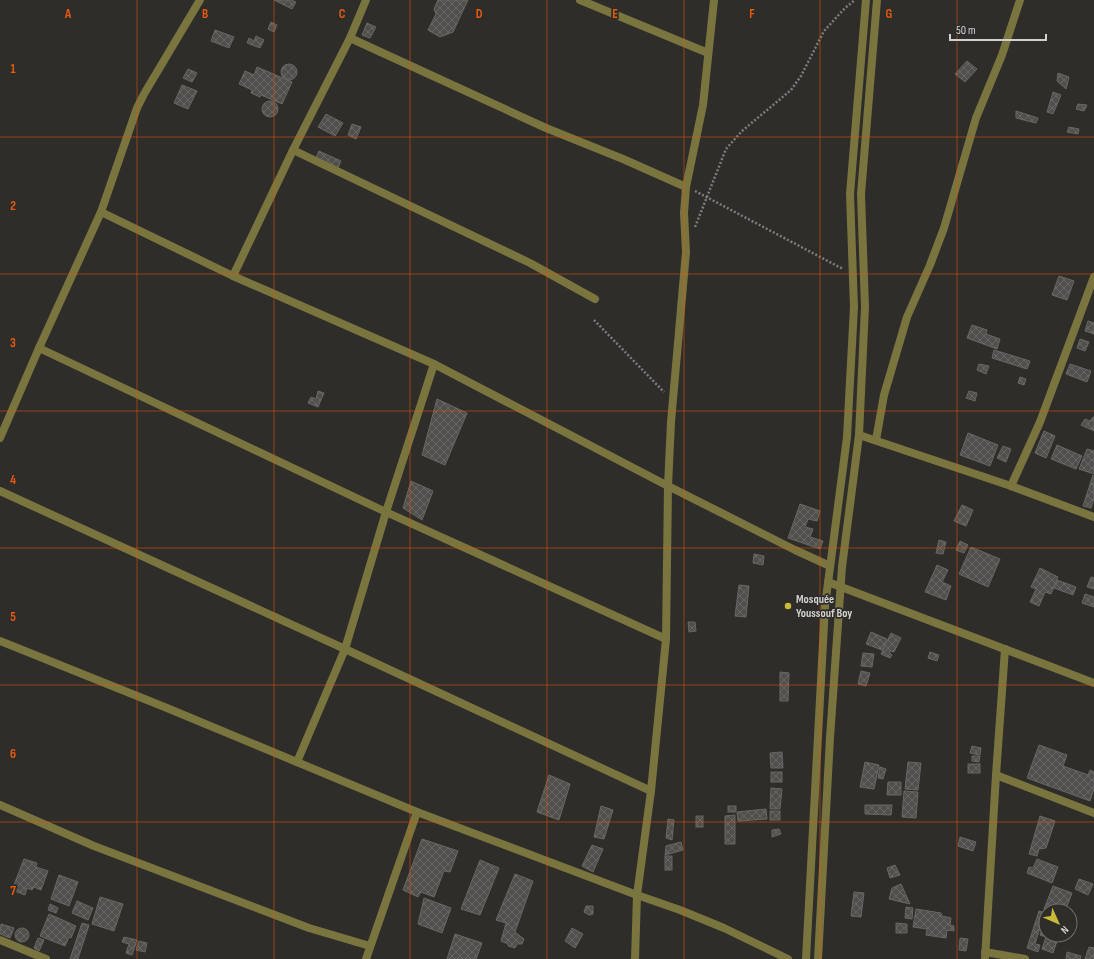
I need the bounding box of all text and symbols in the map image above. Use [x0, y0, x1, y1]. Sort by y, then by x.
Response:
text: A [64, 6, 72, 22]
text: B [202, 6, 208, 22]
text: C [339, 6, 346, 22]
text: D [476, 6, 483, 22]
text: E [612, 6, 618, 22]
text: F [749, 6, 755, 22]
text: G [886, 6, 893, 22]
scale bar [950, 16, 1046, 42]
text: 50 m [956, 23, 976, 38]
text: 1 [10, 61, 16, 77]
text: 2 [10, 198, 16, 214]
text: 3 [10, 335, 16, 351]
text: 4 [10, 472, 16, 488]
place label: Mosquée Youssouf Boy [796, 592, 852, 621]
marker: Mosquée Youssouf Boy [783, 601, 793, 611]
text: 5 [10, 609, 16, 625]
text: 6 [10, 746, 16, 762]
text: 7 [10, 883, 16, 899]
north arrow [1038, 903, 1078, 943]
text: N [1058, 923, 1071, 936]

